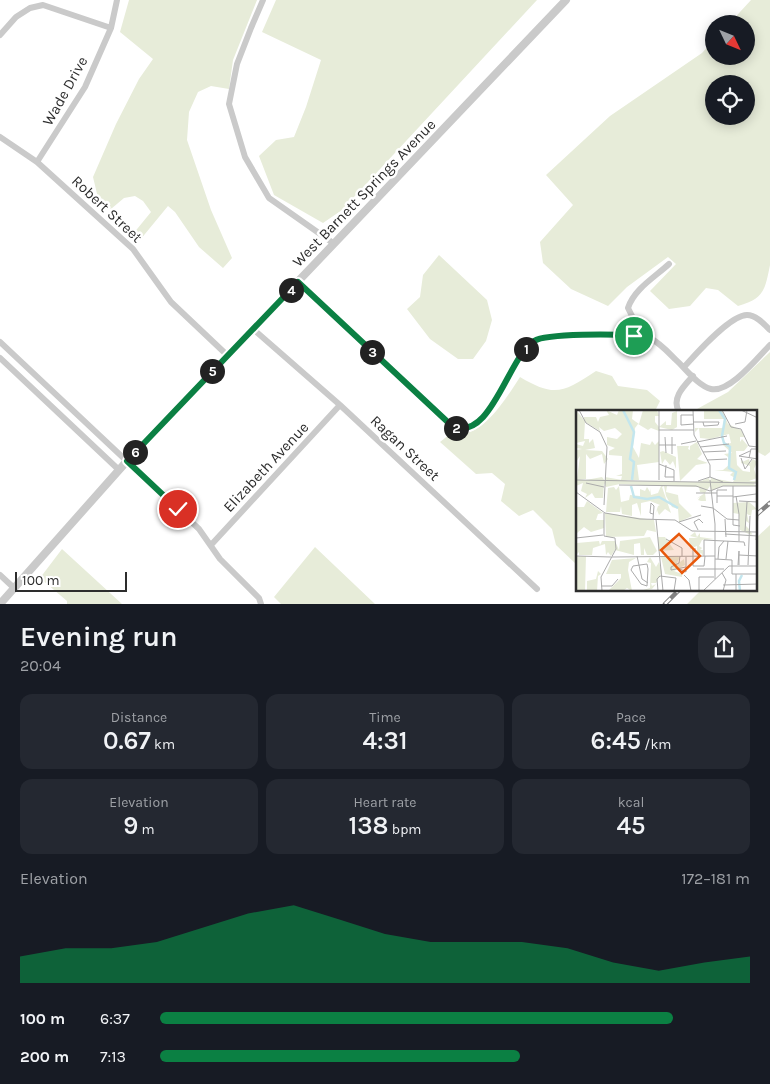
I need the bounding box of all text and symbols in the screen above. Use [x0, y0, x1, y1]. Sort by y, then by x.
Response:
north arrow [705, 15, 755, 65]
map controls [705, 15, 755, 125]
street label: Wade Drive [39, 53, 91, 129]
button: locate [705, 75, 755, 125]
street label: West Barnett Springs Avenue [289, 115, 439, 271]
street label: Robert Street [68, 172, 146, 246]
pin: 4 [278, 278, 304, 302]
text: 4 [287, 282, 296, 299]
pin [613, 315, 655, 357]
icon: arrive [620, 322, 648, 350]
pin: 1 [514, 336, 538, 362]
pin: 3 [360, 340, 384, 364]
text: 1 [524, 341, 529, 358]
text: 3 [368, 344, 377, 361]
pin: 5 [200, 358, 224, 384]
text: 5 [208, 363, 217, 380]
inset map [576, 410, 758, 592]
street label: Ragan Street [367, 411, 444, 485]
pin: 2 [444, 416, 468, 440]
street label: Elizabeth Avenue [220, 418, 312, 516]
text: 2 [452, 420, 461, 437]
pin: 6 [122, 440, 148, 464]
text: 6 [131, 444, 140, 461]
pin [157, 488, 199, 530]
icon: check [164, 495, 192, 523]
scale bar [15, 569, 128, 592]
text: 100 m [22, 572, 60, 589]
text: Evening run [20, 620, 177, 653]
button: share [698, 621, 750, 673]
text: 20:04 [20, 656, 61, 675]
text: Distance [111, 709, 167, 726]
text: Time [369, 709, 401, 726]
text: Pace [616, 709, 646, 726]
text: 0.67 [103, 726, 151, 755]
text: 4:31 [362, 726, 408, 755]
text: 6:45 [591, 726, 641, 755]
text: km [151, 736, 175, 753]
text: /km [641, 736, 671, 753]
text: Elevation [109, 794, 169, 811]
text: Heart rate [353, 794, 417, 811]
text: kcal [618, 794, 644, 811]
text: 9 [123, 811, 138, 840]
text: 138 [349, 811, 389, 840]
text: 45 [616, 811, 646, 840]
text: m [138, 821, 155, 838]
text: bpm [389, 821, 421, 838]
text: Elevation [20, 869, 88, 888]
text: 172–181 m [681, 869, 750, 888]
text: 100 m [20, 1009, 65, 1028]
text: 6:37 [100, 1009, 130, 1028]
text: 200 m [20, 1047, 69, 1066]
text: 7:13 [100, 1047, 126, 1066]

